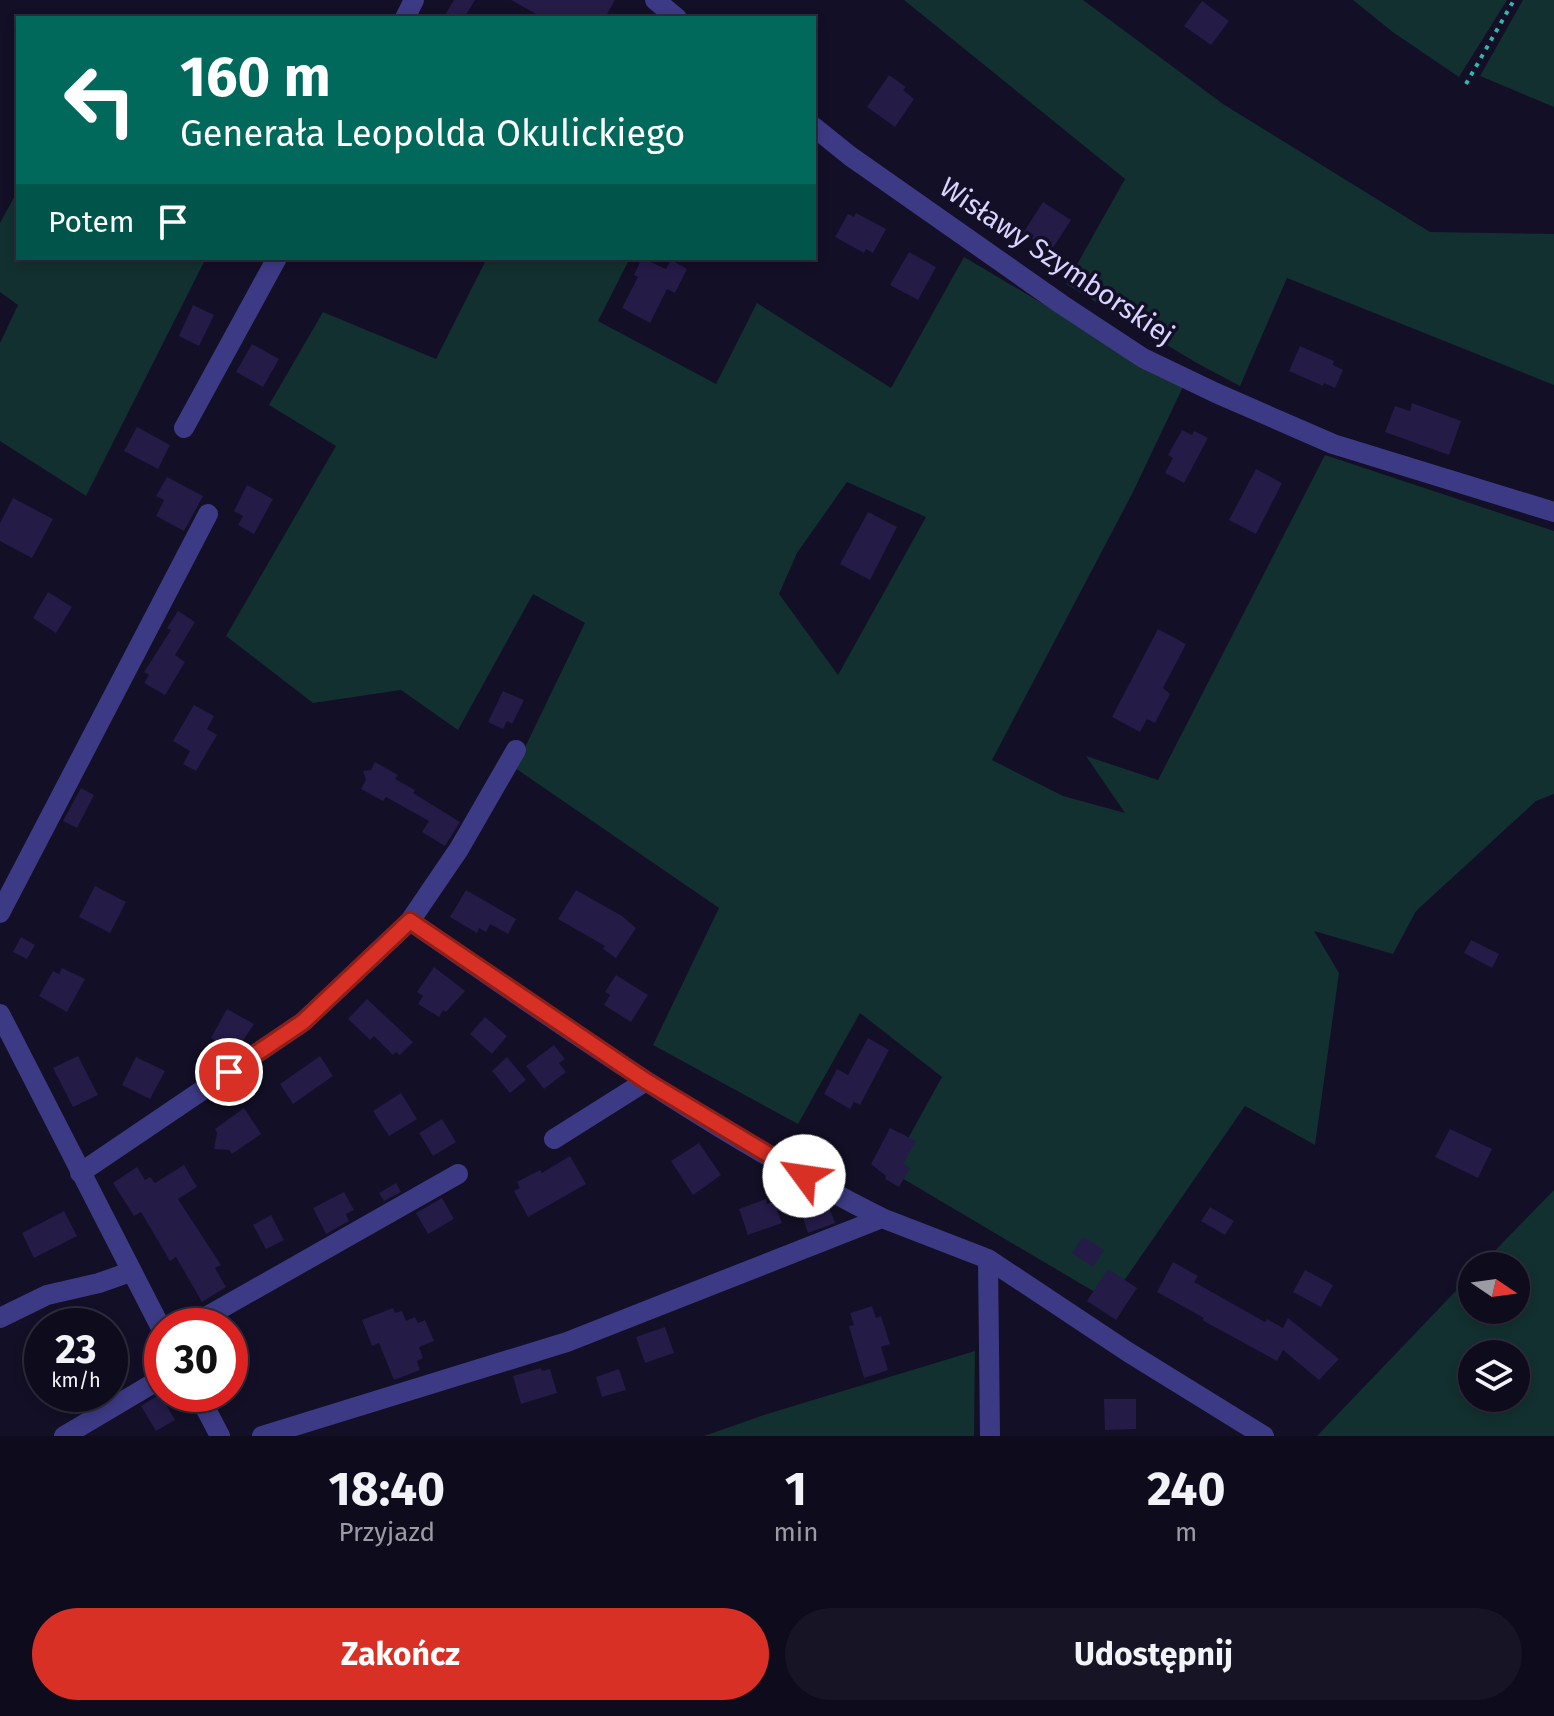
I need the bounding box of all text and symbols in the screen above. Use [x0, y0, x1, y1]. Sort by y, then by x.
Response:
text: 160 m [180, 44, 331, 111]
icon: left [48, 48, 152, 152]
text: Generała Leopolda Okulickiego [180, 112, 685, 156]
street label: Wisławy Szymborskiej [934, 170, 1180, 352]
icon: arrive [151, 200, 195, 244]
text: Potem [48, 204, 135, 240]
pin [195, 1038, 263, 1106]
icon: arrive [207, 1050, 251, 1094]
position arrow [762, 1134, 846, 1218]
north arrow [1458, 1252, 1530, 1324]
map controls [1458, 1252, 1530, 1412]
speed limit sign: 30 [144, 1308, 248, 1412]
text: 23 [55, 1326, 97, 1374]
button: layers [1458, 1340, 1530, 1412]
text: km/h [51, 1368, 101, 1392]
text: 18:40 [328, 1460, 445, 1518]
text: 1 [785, 1460, 807, 1518]
text: 240 [1147, 1460, 1226, 1518]
text: Przyjazd [338, 1517, 435, 1548]
text: min [774, 1517, 818, 1548]
text: m [1175, 1517, 1197, 1548]
button: Zakończ [32, 1608, 769, 1700]
button: Udostępnij [785, 1608, 1522, 1700]

